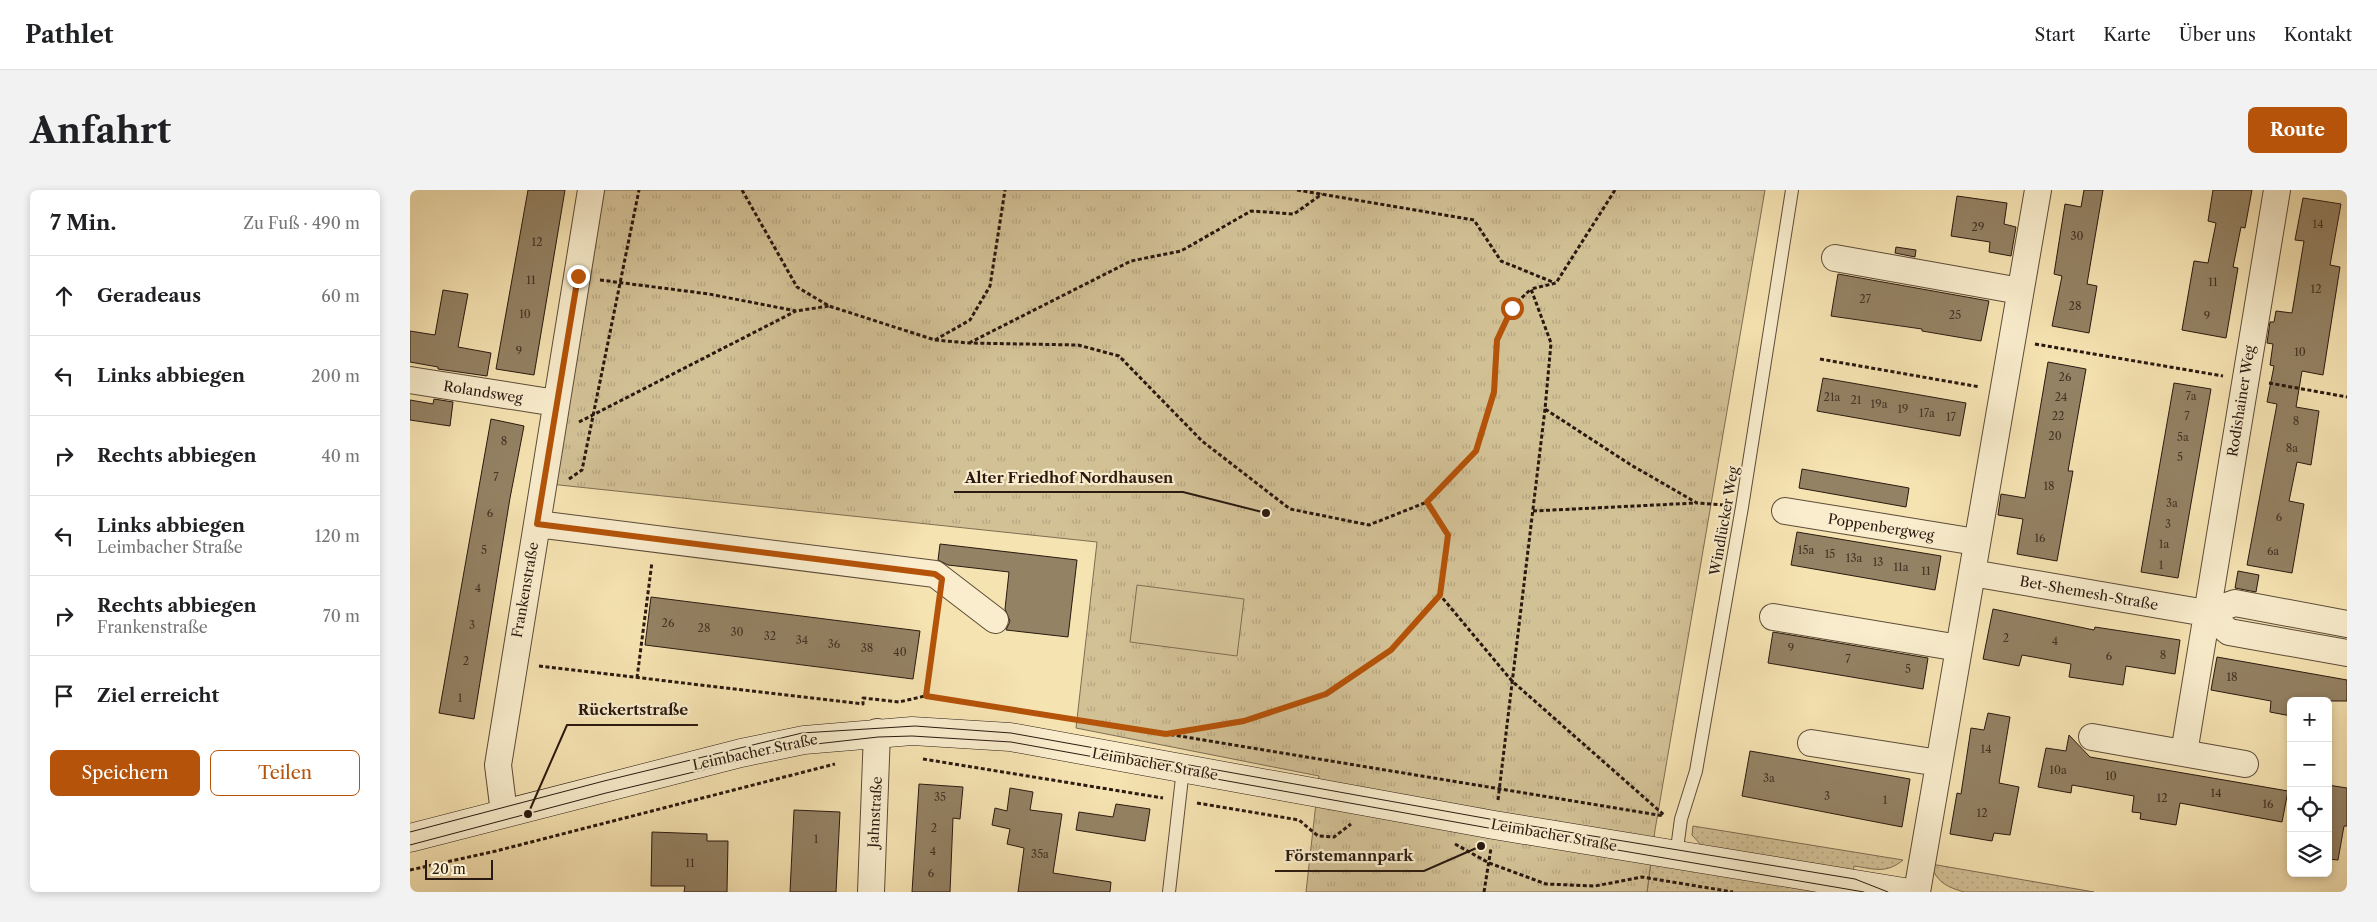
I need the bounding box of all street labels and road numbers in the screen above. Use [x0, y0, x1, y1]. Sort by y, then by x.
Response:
street label: Rodishainer Weg [2223, 343, 2259, 458]
street label: Rolandsweg [442, 377, 525, 407]
street label: Windlücker Weg [1705, 464, 1743, 578]
street label: Poppenbergweg [1827, 510, 1936, 544]
street label: Frankenstraße [508, 541, 542, 639]
street label: Bet-Shemesh-Straße [2018, 572, 2160, 614]
street label: Leimbacher Straße [691, 730, 819, 774]
street label: Leimbacher Straße [1091, 744, 1220, 784]
street label: Jahnstraße [864, 776, 886, 850]
street label: Leimbacher Straße [1490, 815, 1619, 855]

